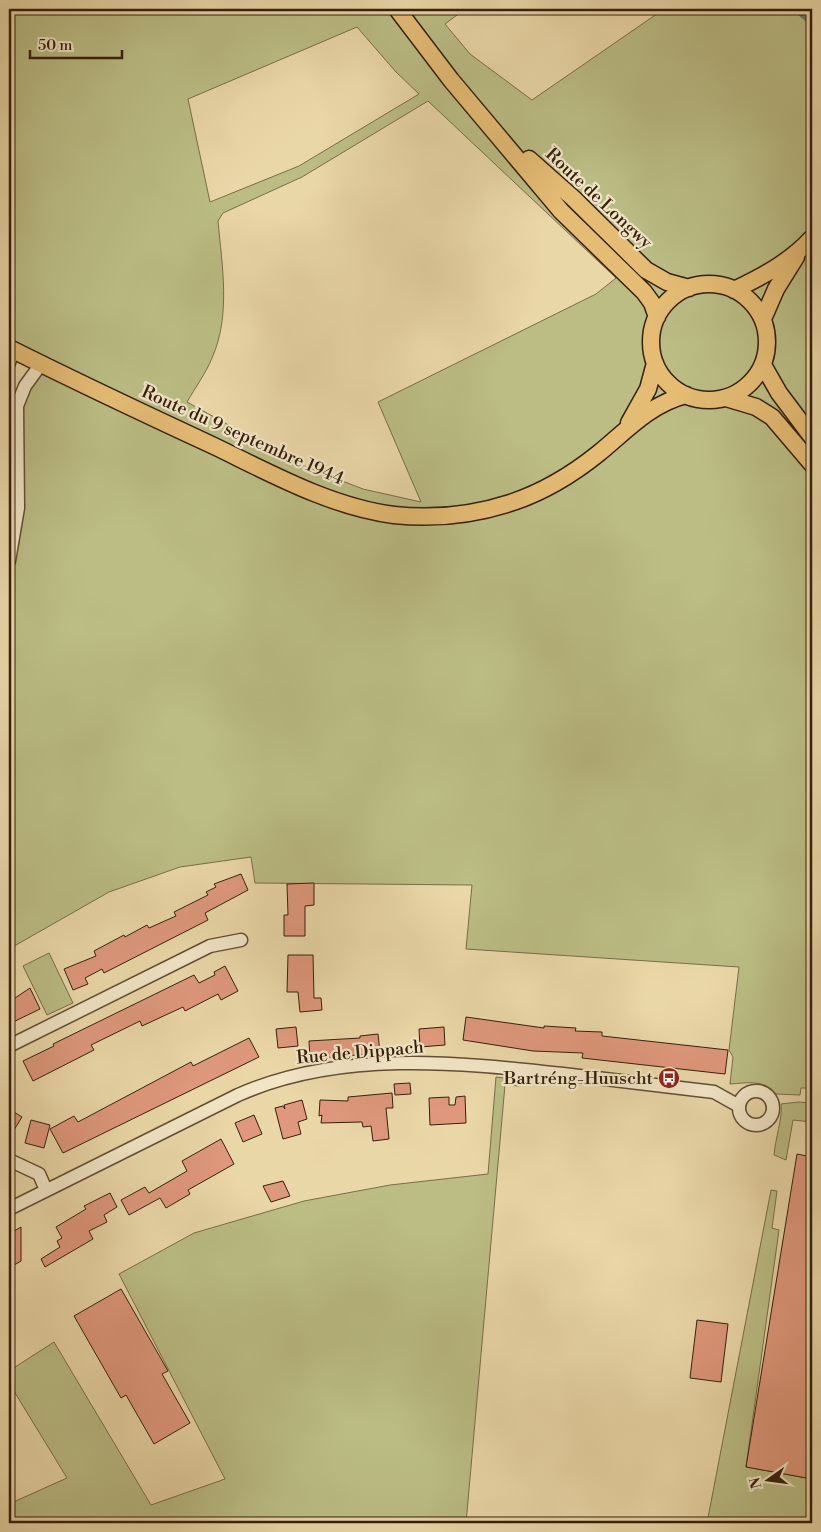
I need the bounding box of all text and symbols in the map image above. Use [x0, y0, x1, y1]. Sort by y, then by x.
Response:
scale bar [30, 28, 122, 60]
text: 50 m [38, 36, 72, 55]
street label: Route de Longwy [540, 143, 657, 254]
street label: Route du 9 septembre 1944 [138, 380, 348, 491]
street label: Rue de Dippach [295, 1035, 425, 1070]
bus stop icon: Bartréng-Huuscht [657, 1066, 681, 1090]
place label: Bartréng-Huuscht [503, 1067, 654, 1090]
north arrow [744, 1454, 794, 1504]
text: N [746, 1475, 766, 1490]

